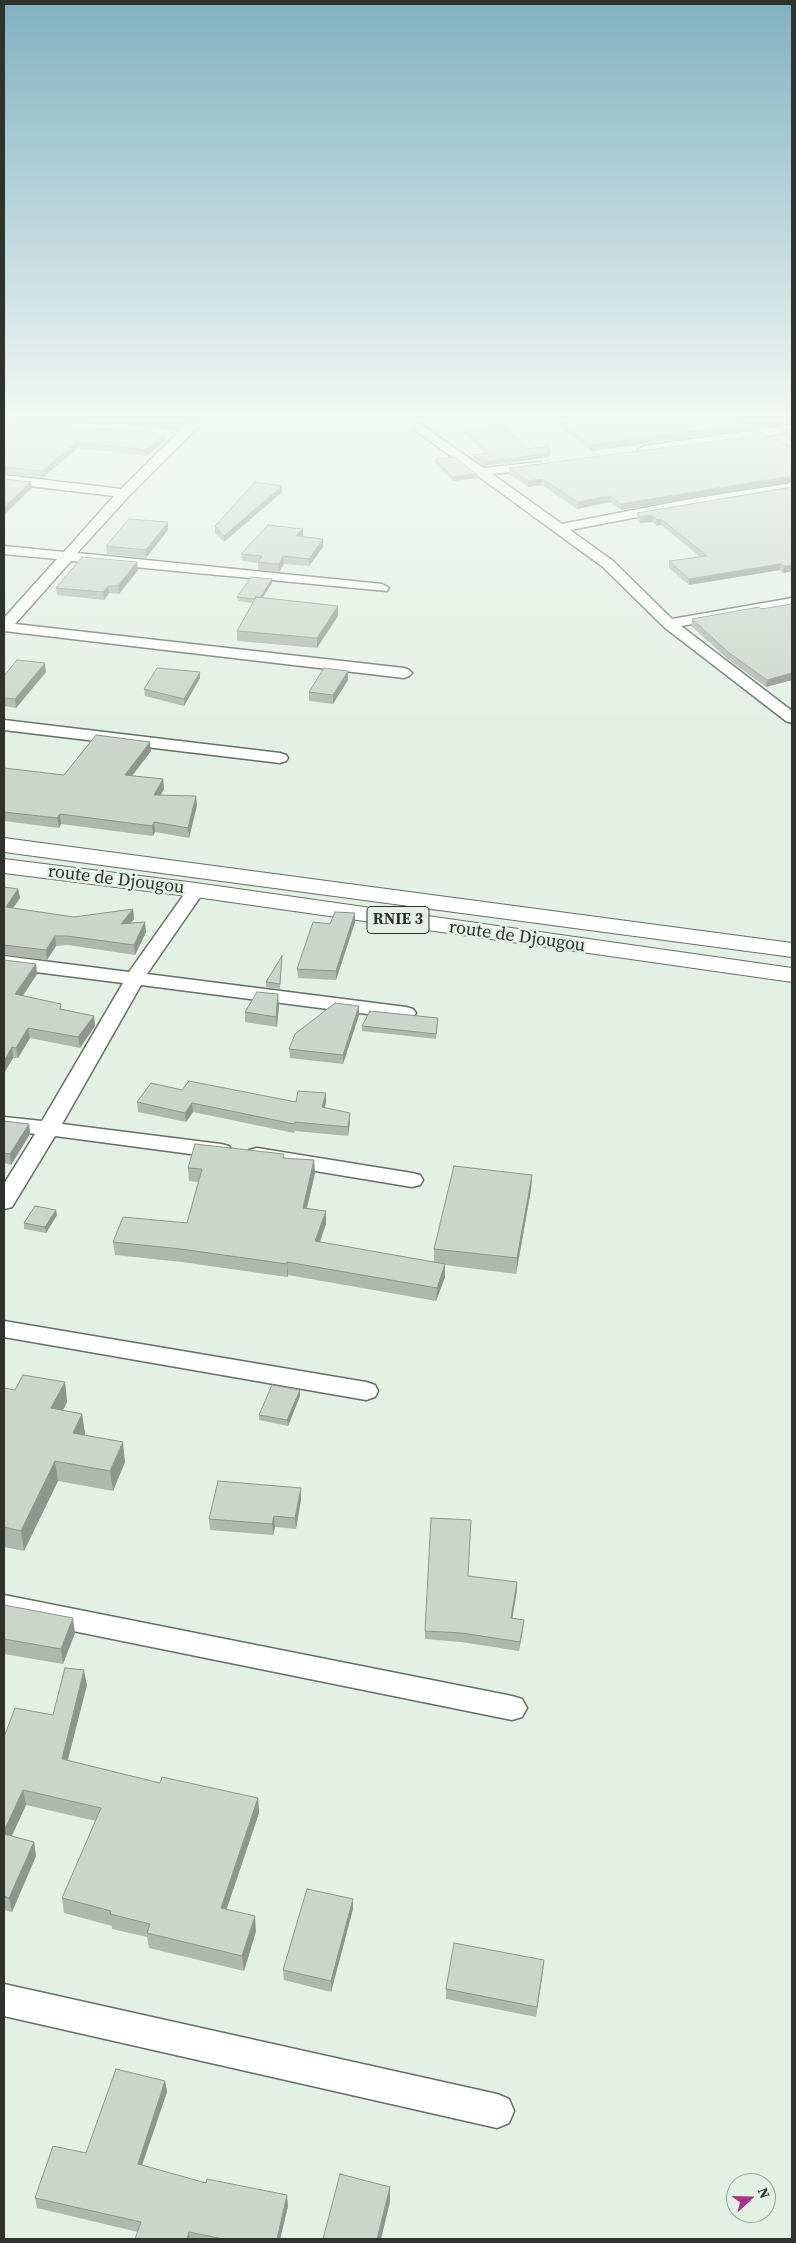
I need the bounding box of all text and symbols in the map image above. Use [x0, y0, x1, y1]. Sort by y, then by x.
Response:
street label: route de Djougou [46, 861, 186, 899]
road number: RNIE 3 [367, 906, 429, 934]
street label: route de Djougou [447, 917, 587, 957]
north arrow [726, 2173, 776, 2223]
text: N [753, 2185, 775, 2201]

